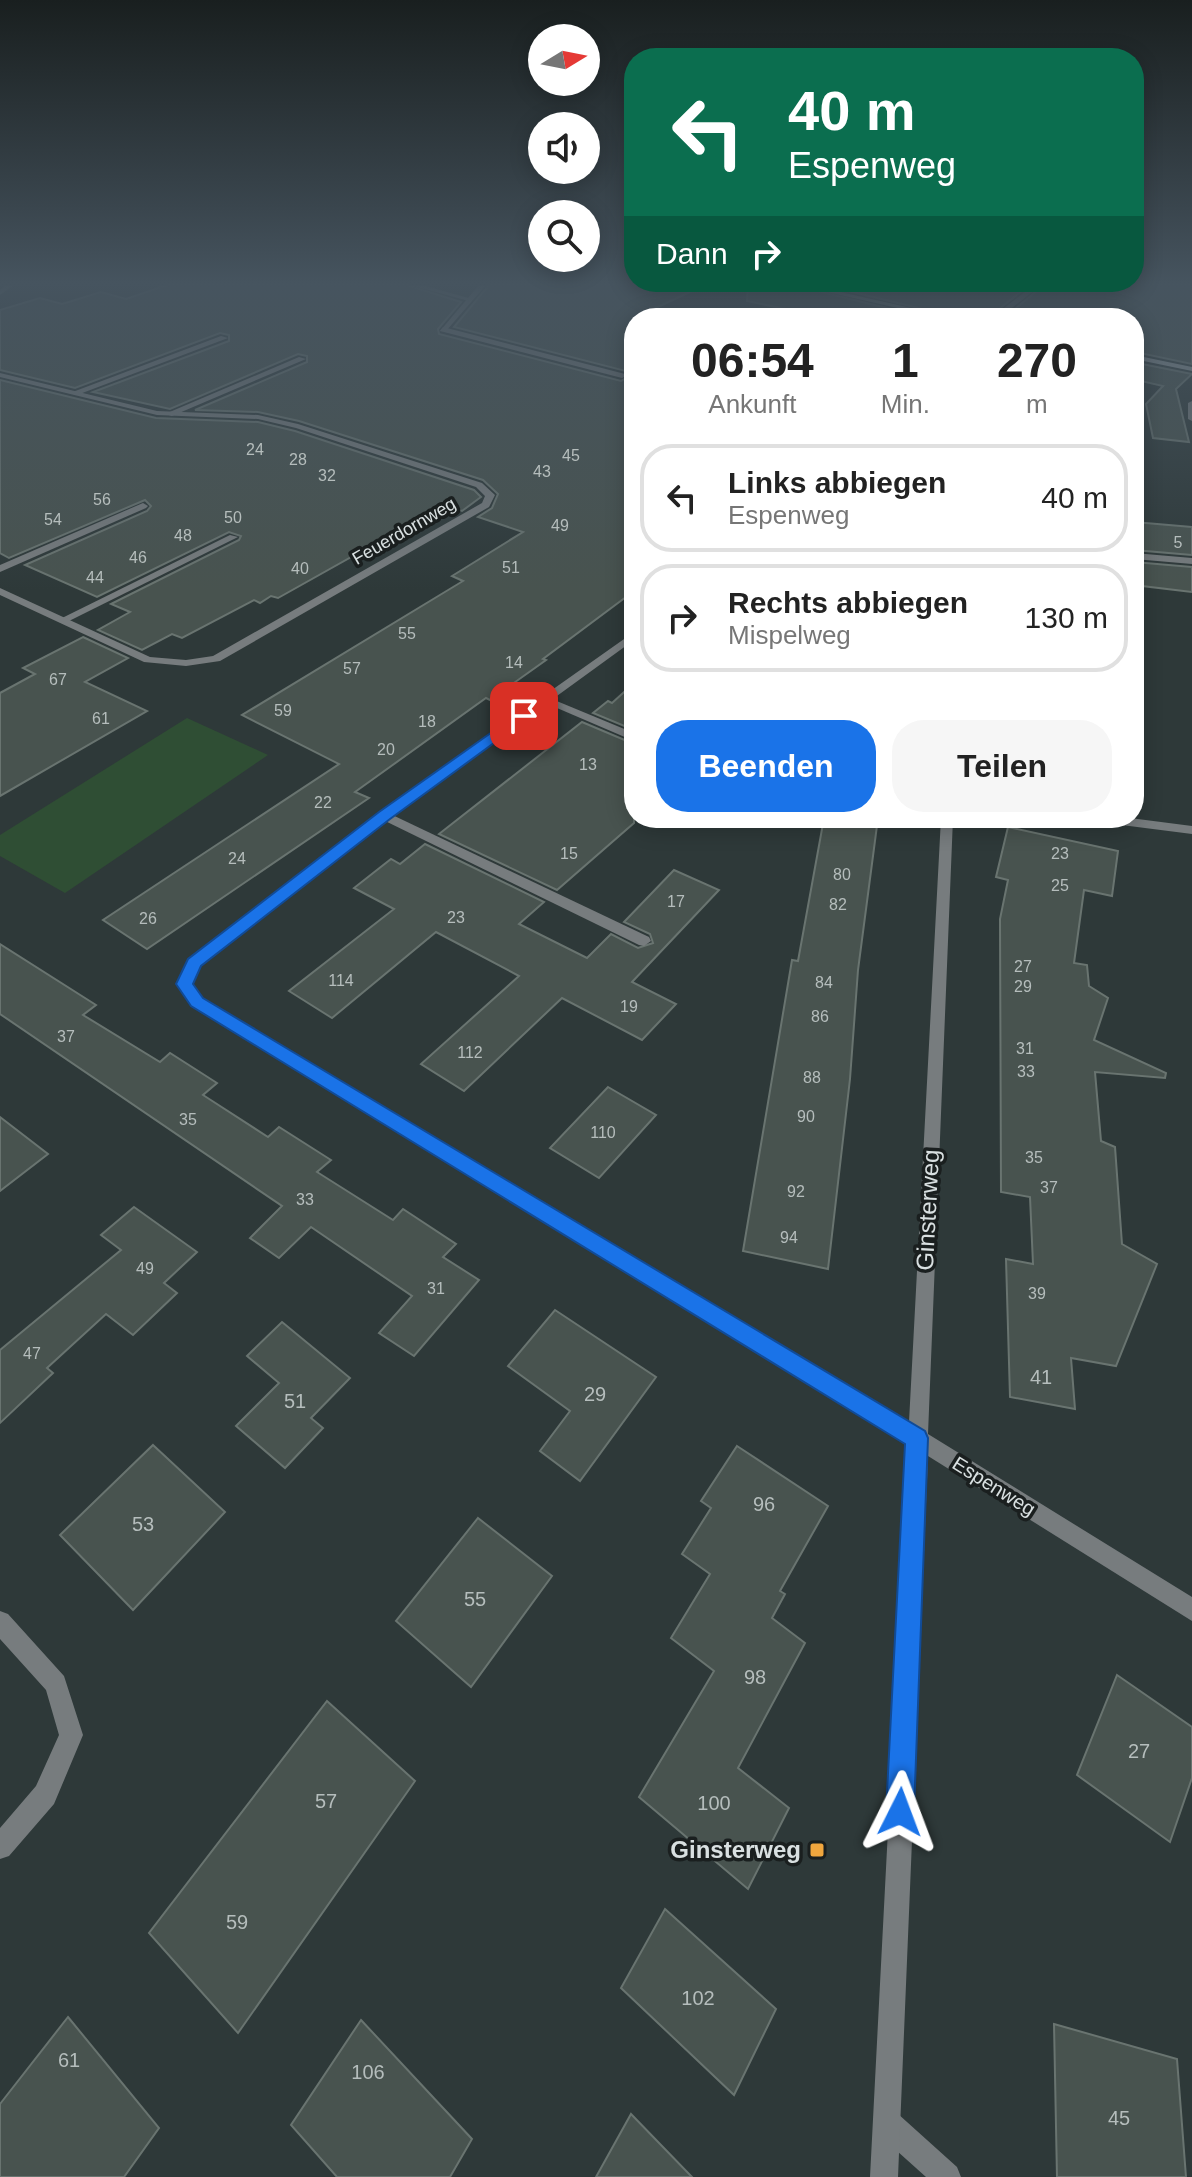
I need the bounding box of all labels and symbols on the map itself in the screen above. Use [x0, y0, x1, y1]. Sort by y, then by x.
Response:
north arrow [528, 24, 600, 96]
house number: 24 [246, 441, 264, 458]
house number: 45 [562, 447, 580, 464]
house number: 28 [289, 451, 307, 468]
house number: 43 [533, 463, 551, 480]
house number: 32 [318, 467, 336, 484]
house number: 56 [93, 491, 111, 508]
street label: Feuerdornweg [349, 493, 459, 569]
house number: 50 [224, 509, 242, 526]
house number: 54 [44, 511, 62, 528]
house number: 49 [551, 517, 569, 534]
house number: 48 [174, 527, 192, 544]
house number: 5 [1174, 534, 1183, 551]
house number: 46 [129, 549, 147, 566]
house number: 51 [502, 559, 520, 576]
house number: 40 [291, 560, 309, 577]
house number: 44 [86, 569, 104, 586]
house number: 55 [398, 625, 416, 642]
house number: 14 [505, 654, 523, 671]
house number: 57 [343, 660, 361, 677]
house number: 67 [49, 671, 67, 688]
pin [490, 682, 558, 750]
house number: 59 [274, 702, 292, 719]
house number: 61 [92, 710, 110, 727]
house number: 18 [418, 713, 436, 730]
house number: 20 [377, 741, 395, 758]
house number: 13 [579, 756, 597, 773]
house number: 22 [314, 794, 332, 811]
house number: 15 [560, 845, 578, 862]
house number: 23 [1051, 845, 1069, 862]
house number: 24 [228, 850, 246, 867]
house number: 80 [833, 866, 851, 883]
house number: 25 [1051, 877, 1069, 894]
house number: 17 [667, 893, 685, 910]
house number: 82 [829, 896, 847, 913]
house number: 23 [447, 909, 465, 926]
house number: 26 [139, 910, 157, 927]
house number: 27 [1014, 958, 1032, 975]
house number: 114 [328, 972, 354, 989]
house number: 84 [815, 974, 833, 991]
house number: 29 [1014, 978, 1032, 995]
house number: 19 [620, 998, 638, 1015]
house number: 86 [811, 1008, 829, 1025]
house number: 37 [57, 1028, 75, 1045]
house number: 31 [1016, 1040, 1034, 1057]
house number: 112 [457, 1044, 483, 1061]
house number: 33 [1017, 1063, 1035, 1080]
house number: 88 [803, 1069, 821, 1086]
house number: 90 [797, 1108, 815, 1125]
house number: 35 [179, 1111, 197, 1128]
house number: 110 [590, 1124, 616, 1141]
street label: Ginsterweg [911, 1149, 944, 1271]
house number: 35 [1025, 1149, 1043, 1166]
house number: 37 [1040, 1179, 1058, 1196]
house number: 92 [787, 1183, 805, 1200]
house number: 33 [296, 1191, 314, 1208]
house number: 94 [780, 1229, 798, 1246]
house number: 49 [136, 1260, 154, 1277]
house number: 31 [427, 1280, 445, 1297]
house number: 39 [1028, 1285, 1046, 1302]
house number: 47 [23, 1345, 41, 1362]
house number: 41 [1030, 1366, 1052, 1388]
house number: 29 [584, 1383, 606, 1405]
house number: 51 [284, 1390, 306, 1412]
street label: Espenweg [949, 1452, 1039, 1520]
house number: 96 [753, 1493, 775, 1515]
house number: 53 [132, 1513, 154, 1535]
house number: 55 [464, 1588, 486, 1610]
house number: 98 [744, 1666, 766, 1688]
house number: 27 [1128, 1740, 1150, 1762]
position arrow [858, 1770, 942, 1854]
house number: 57 [315, 1790, 337, 1812]
house number: 100 [697, 1792, 731, 1814]
place label: Ginsterweg [670, 1836, 801, 1863]
marker: Ginsterweg [808, 1841, 826, 1859]
house number: 59 [226, 1911, 248, 1933]
house number: 102 [681, 1987, 715, 2009]
house number: 61 [58, 2049, 80, 2071]
house number: 106 [351, 2061, 385, 2083]
house number: 45 [1108, 2107, 1130, 2129]

